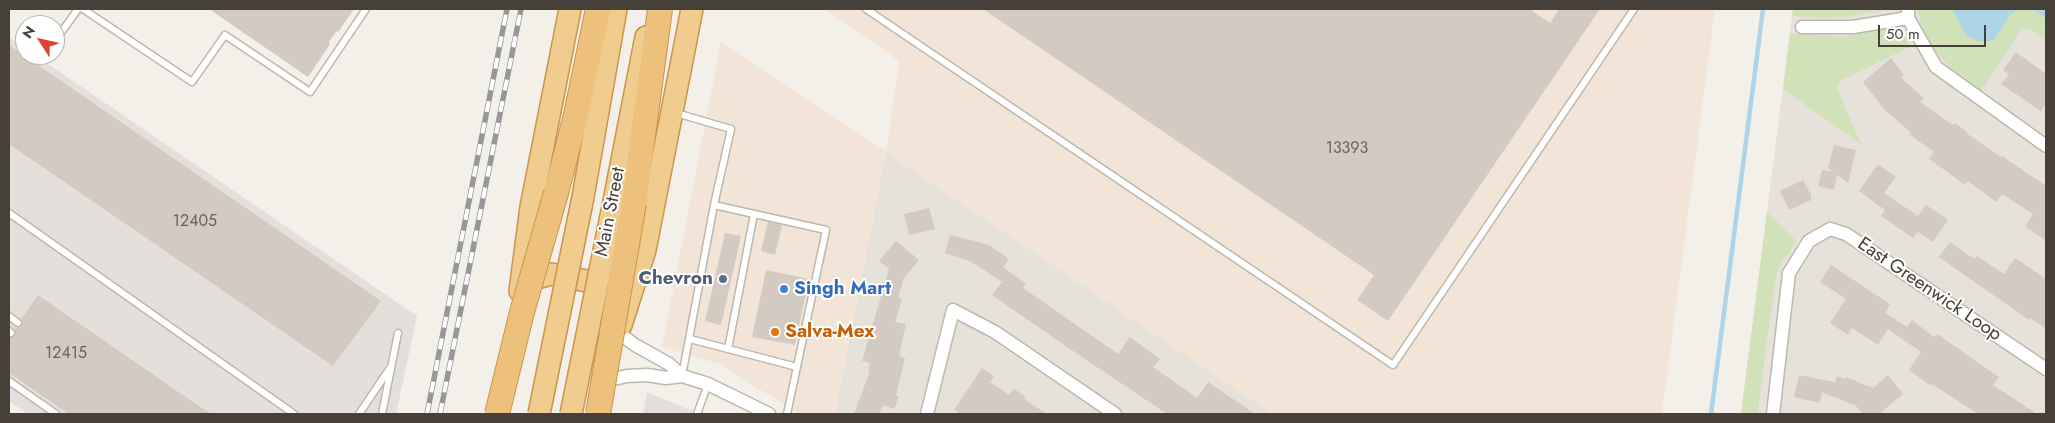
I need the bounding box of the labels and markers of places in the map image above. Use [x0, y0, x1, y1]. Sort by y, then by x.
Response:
place label: Chevron [639, 268, 713, 290]
marker: Chevron [717, 273, 729, 285]
place label: Singh Mart [794, 278, 891, 300]
marker: Singh Mart [778, 283, 790, 295]
place label: Salva-Mex [785, 321, 874, 343]
marker: Salva-Mex [769, 326, 781, 338]

